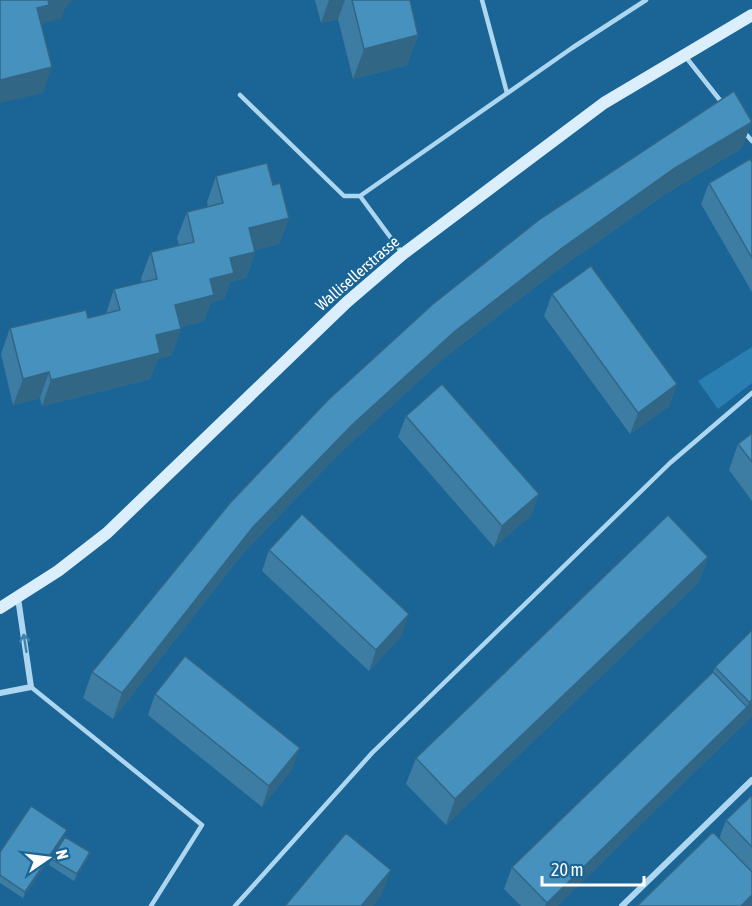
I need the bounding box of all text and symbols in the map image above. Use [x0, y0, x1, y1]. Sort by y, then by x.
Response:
street label: Wallisellerstrasse [312, 232, 402, 314]
one-way arrow [19, 634, 30, 653]
north arrow [18, 828, 78, 888]
text: N [53, 848, 72, 861]
scale bar [542, 849, 644, 887]
text: 20 m [551, 859, 583, 880]

